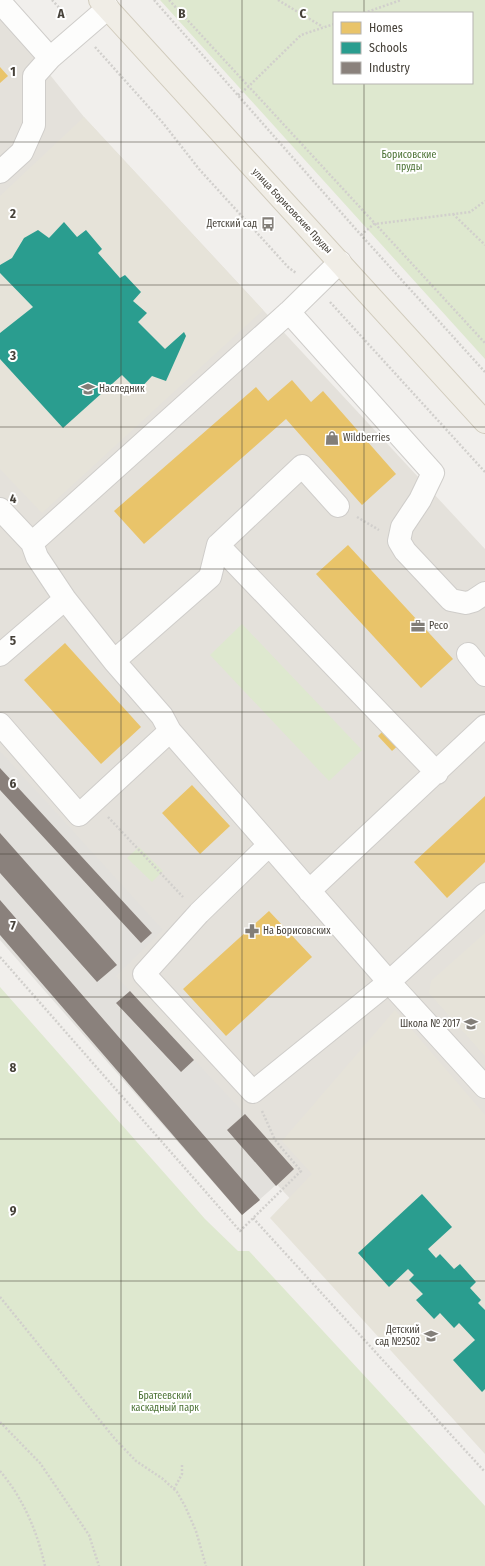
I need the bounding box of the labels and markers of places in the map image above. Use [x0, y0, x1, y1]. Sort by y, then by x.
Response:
bus stop icon: Детский сад [260, 216, 276, 232]
place label: Детский сад [206, 218, 257, 230]
school or university icon: Наследник [80, 381, 96, 397]
place label: Наследник [99, 383, 145, 395]
shop icon: Wildberries [324, 430, 340, 446]
place label: Wildberries [343, 432, 390, 444]
office icon: Ресо [410, 618, 426, 634]
place label: Ресо [429, 620, 448, 632]
pharmacy icon: На Борисовских [244, 923, 260, 939]
place label: На Борисовских [263, 925, 331, 937]
school or university icon: Школа № 2017 [463, 1016, 479, 1032]
place label: Школа № 2017 [400, 1018, 460, 1030]
place label: Детский сад №2502 [375, 1324, 421, 1348]
school or university icon: Детский сад №2502 [423, 1328, 439, 1344]

